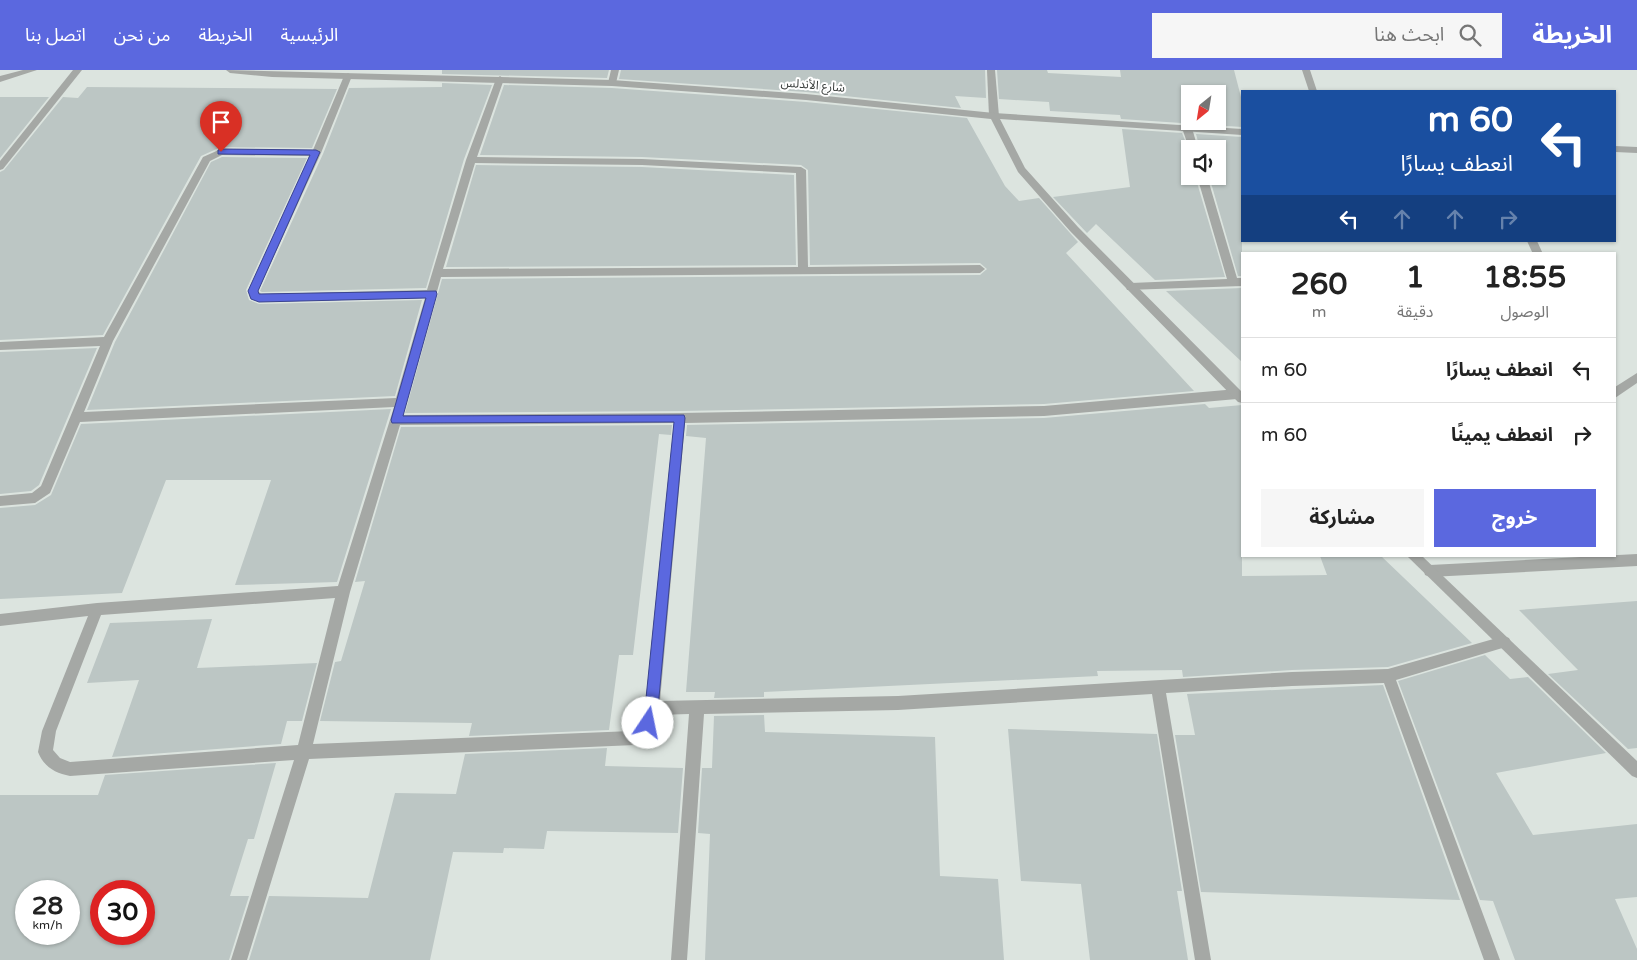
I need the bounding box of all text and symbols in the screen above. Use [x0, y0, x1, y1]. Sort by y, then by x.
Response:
search box [1152, 13, 1502, 58]
icon: search [1456, 21, 1484, 49]
text: الخريطة [1532, 21, 1612, 50]
text: اتصل بنا [25, 24, 86, 46]
text: من نحن [114, 24, 171, 46]
text: الخريطة [199, 24, 252, 46]
text: الرئيسية [280, 24, 338, 46]
text: ابحث هنا [1374, 24, 1444, 46]
street label: شارع الأندلس [780, 75, 846, 97]
north arrow [1181, 85, 1226, 130]
map controls [1181, 85, 1226, 185]
text: 60 m [1428, 99, 1513, 141]
pin [200, 101, 242, 152]
icon: arrive [207, 108, 235, 136]
icon: left [1531, 110, 1596, 175]
button: sound [1181, 140, 1226, 185]
text: انعطف يسارًا [1400, 151, 1513, 177]
icon: left [1335, 205, 1363, 233]
icon: ahead [1388, 205, 1416, 233]
icon: ahead [1441, 205, 1469, 233]
icon: right [1494, 205, 1522, 233]
text: 1 [1406, 259, 1425, 296]
text: 18:55 [1483, 259, 1566, 296]
text: 260 [1291, 266, 1347, 303]
text: m [1312, 302, 1326, 322]
text: دقيقة [1397, 302, 1433, 322]
text: الوصول [1500, 302, 1549, 322]
icon: left [1568, 356, 1596, 384]
text: 60 m [1261, 359, 1307, 381]
text: انعطف يسارًا [1446, 359, 1553, 381]
icon: right [1568, 421, 1596, 449]
text: 60 m [1261, 424, 1307, 446]
text: انعطف يمينًا [1451, 424, 1553, 446]
button: مشاركة [1261, 489, 1424, 547]
button: خروج [1434, 489, 1596, 547]
position arrow [621, 696, 673, 748]
speed limit sign: 30 [90, 880, 155, 945]
text: 28 [32, 891, 63, 921]
text: km/h [32, 918, 63, 932]

